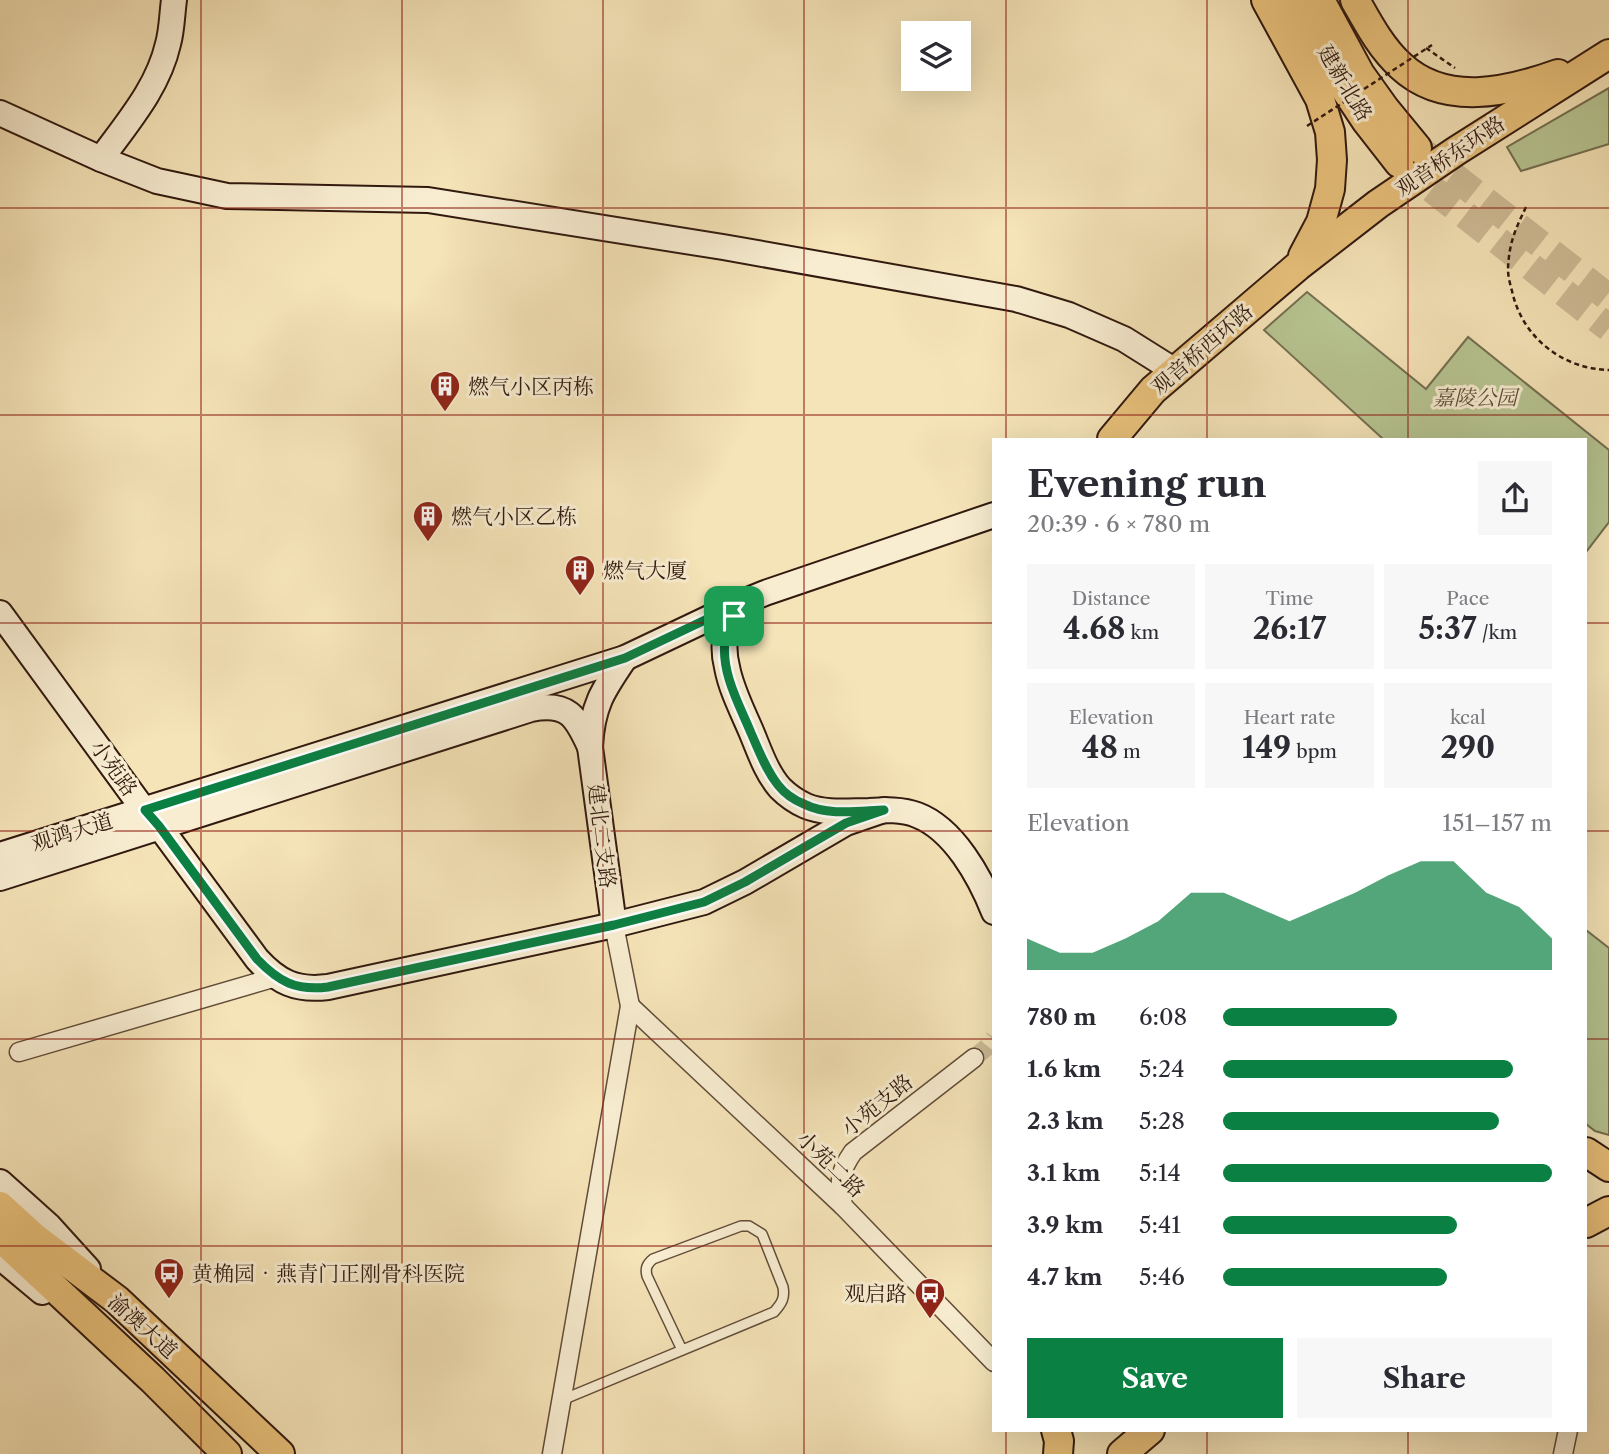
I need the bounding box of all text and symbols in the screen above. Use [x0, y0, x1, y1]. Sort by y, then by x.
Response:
map controls [901, 21, 971, 91]
button: layers [901, 21, 971, 91]
street label: 建新北路 [1313, 41, 1377, 125]
street label: 观音桥东环路 [1391, 110, 1509, 202]
street label: 观音桥西环路 [1146, 298, 1258, 400]
building icon: 燃气小区丙栋 [428, 369, 462, 413]
place label: 燃气小区丙栋 [468, 374, 594, 399]
park label: 嘉陵公园 [1433, 385, 1520, 410]
text: Evening run [1027, 460, 1267, 507]
button: share [1478, 461, 1552, 535]
building icon: 燃气小区乙栋 [411, 499, 445, 543]
place label: 燃气小区乙栋 [451, 504, 577, 529]
text: 20:39 · 6 × 780 m [1027, 510, 1210, 538]
building icon: 燃气大厦 [563, 553, 597, 597]
place label: 燃气大厦 [603, 558, 687, 583]
pin [704, 586, 764, 646]
text: Distance [1072, 587, 1150, 610]
text: Time [1265, 587, 1314, 610]
text: Pace [1446, 587, 1489, 610]
icon: arrive [715, 597, 753, 635]
text: 4.68 [1063, 610, 1126, 647]
text: 26:17 [1253, 610, 1326, 647]
text: 5:37 [1418, 610, 1477, 647]
text: km [1126, 621, 1159, 644]
text: /km [1477, 621, 1517, 644]
text: Elevation [1069, 706, 1154, 729]
text: Heart rate [1244, 706, 1335, 729]
text: kcal [1450, 706, 1486, 729]
text: 48 [1082, 729, 1118, 766]
text: 149 [1242, 729, 1291, 766]
text: 290 [1440, 729, 1495, 766]
street label: 小苑路 [85, 735, 143, 801]
text: m [1118, 740, 1141, 763]
text: bpm [1291, 740, 1337, 763]
street label: 建北二支路 [583, 782, 621, 890]
street label: 观鸿大道 [28, 808, 116, 856]
text: Elevation [1027, 809, 1130, 837]
text: 151–157 m [1442, 809, 1552, 837]
text: 780 m [1027, 1003, 1097, 1031]
text: 6:08 [1139, 1003, 1187, 1031]
text: 1.6 km [1027, 1055, 1101, 1083]
text: 5:24 [1139, 1055, 1184, 1083]
street label: 小苑支路 [836, 1069, 918, 1141]
text: 2.3 km [1027, 1107, 1104, 1135]
text: 5:28 [1139, 1107, 1185, 1135]
street label: 小苑二路 [792, 1126, 870, 1202]
text: 3.1 km [1027, 1159, 1101, 1187]
text: 5:14 [1139, 1159, 1181, 1187]
text: 3.9 km [1027, 1211, 1103, 1239]
text: 5:41 [1139, 1211, 1181, 1239]
bus stop icon: 黄桷园‧燕青门正刚骨科医院 [152, 1256, 186, 1300]
place label: 黄桷园‧燕青门正刚骨科医院 [192, 1261, 465, 1286]
text: 4.7 km [1027, 1263, 1103, 1291]
text: 5:46 [1139, 1263, 1185, 1291]
bus stop icon: 观启路 [913, 1276, 947, 1320]
place label: 观启路 [844, 1281, 907, 1306]
street label: 渝澳大道 [103, 1289, 183, 1363]
button: Save [1027, 1338, 1283, 1418]
button: Share [1297, 1338, 1552, 1418]

